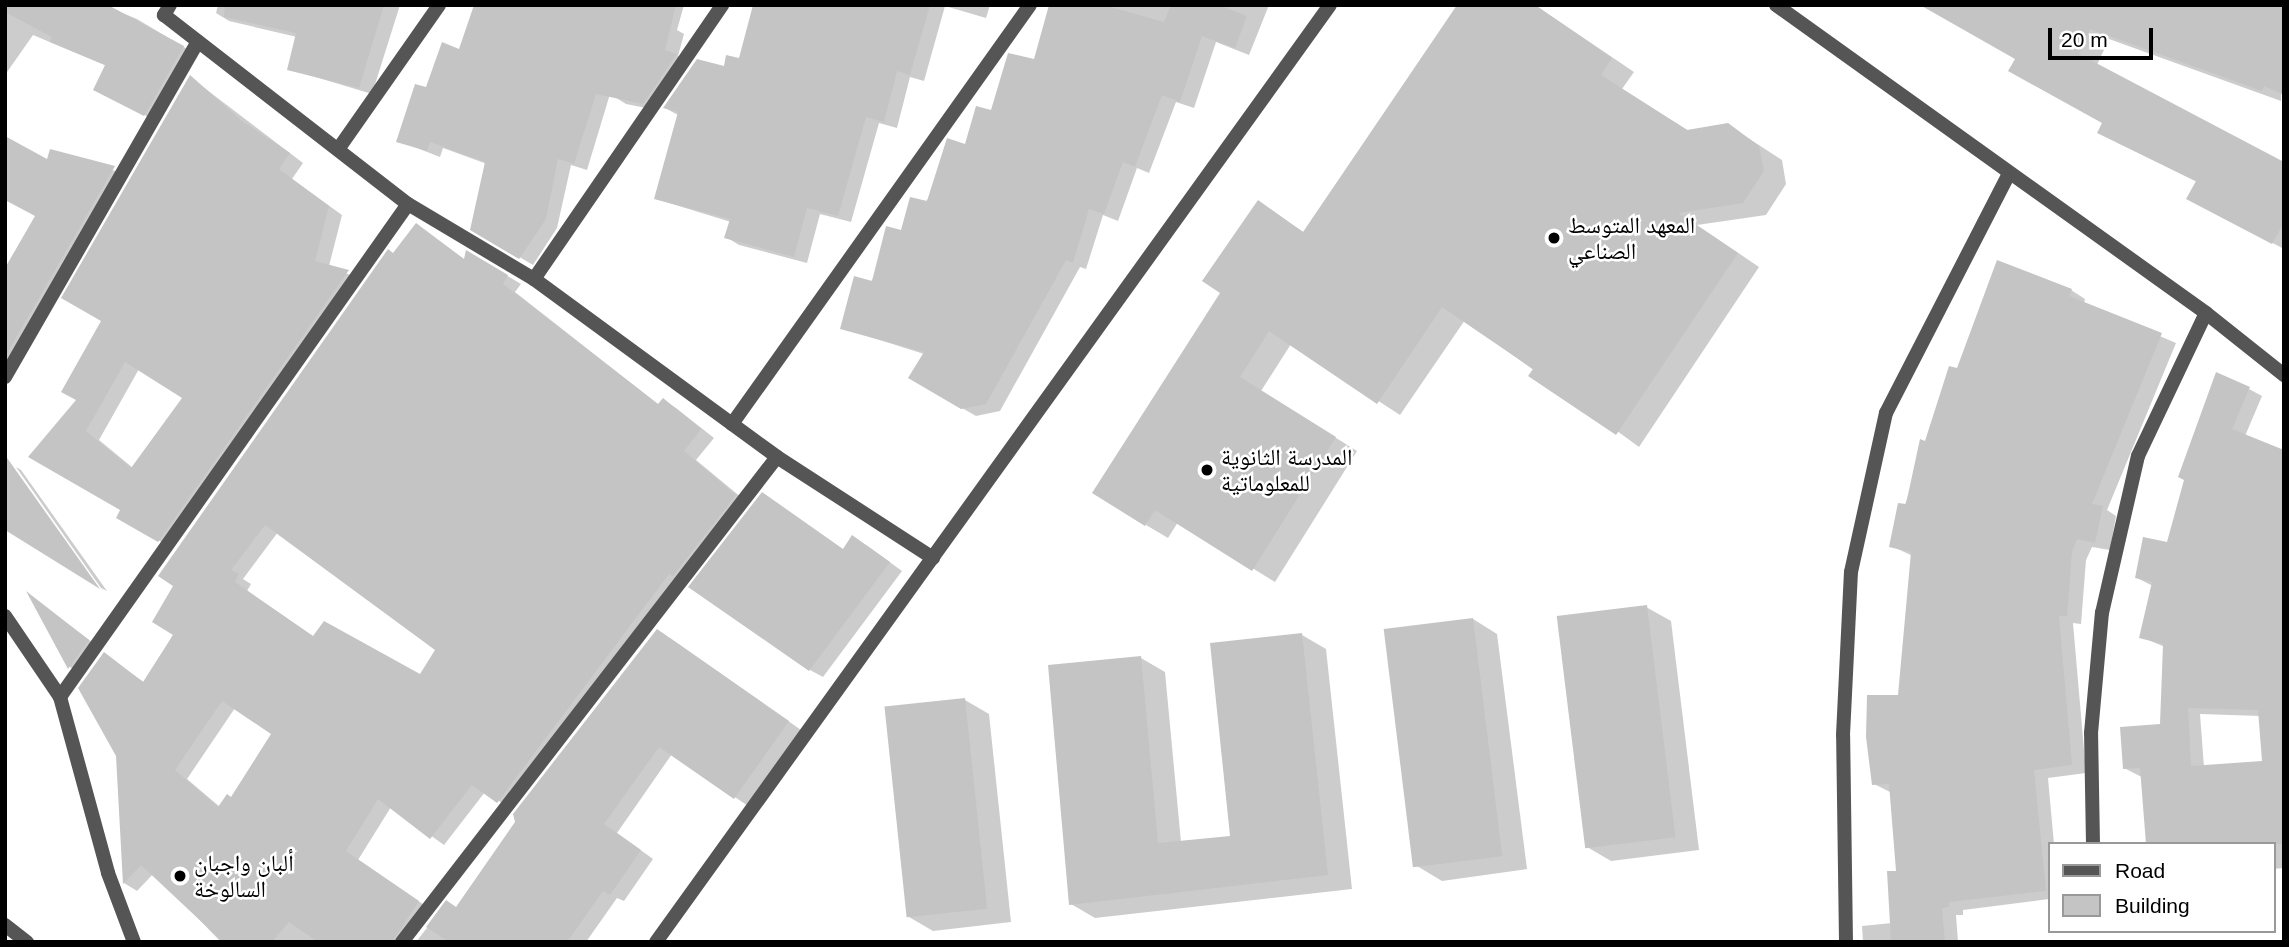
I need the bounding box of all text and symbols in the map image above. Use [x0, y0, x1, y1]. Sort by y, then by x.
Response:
scale bar [2051, 14, 2156, 58]
text: 20 m [2061, 28, 2108, 51]
place label: المعهد المتوسط الصناعي [1568, 211, 1695, 265]
marker: المعهد المتوسط الصناعي [1546, 230, 1562, 246]
place label: المدرسة الثانوية للمعلوماتية [1221, 443, 1352, 497]
marker: المدرسة الثانوية للمعلوماتية [1199, 462, 1215, 478]
legend [2048, 842, 2275, 933]
place label: ألبان واجبان السالوخة [194, 849, 294, 903]
text: Road [2115, 859, 2165, 882]
marker: ألبان واجبان السالوخة [172, 868, 188, 884]
text: Building [2115, 894, 2190, 917]

